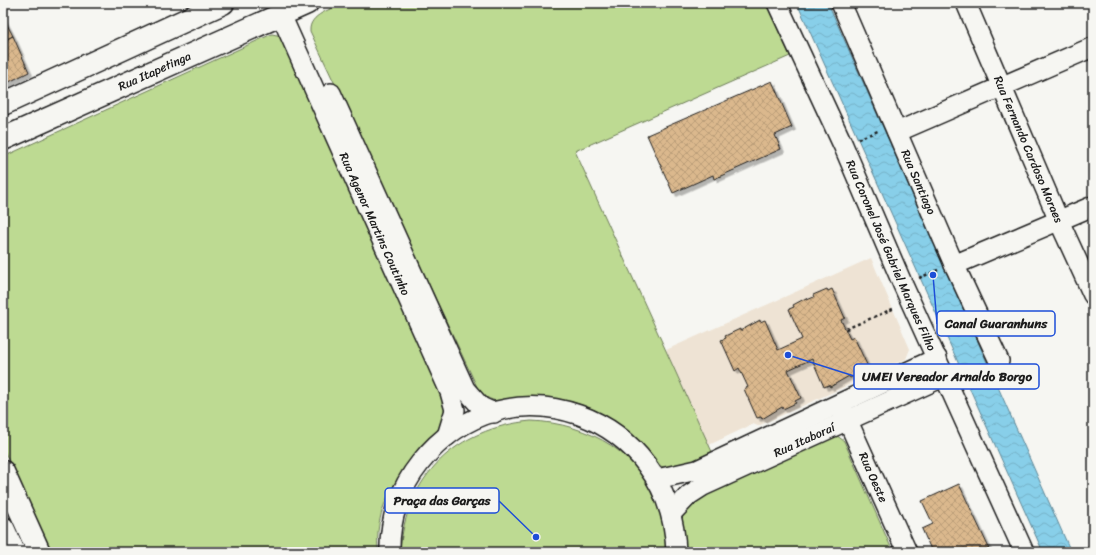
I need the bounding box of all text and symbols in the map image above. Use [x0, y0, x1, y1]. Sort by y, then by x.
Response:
street label: Rua Itapetinga [114, 45, 195, 97]
street label: Rua Fernando Cardoso Moraes [987, 72, 1070, 226]
street label: Rua Santiago [894, 146, 942, 218]
street label: Rua Agenor Martins Coutinho [333, 149, 416, 299]
street label: Rua Coronel José Gabriel Marques Filho [840, 156, 943, 355]
callout: Canal Guaranhuns [937, 311, 1055, 336]
text: Canal Guaranhuns [944, 312, 1048, 335]
callout: UMEI Vereador Arnaldo Borgo [854, 364, 1039, 389]
text: UMEI Vereador Arnaldo Borgo [862, 365, 1032, 388]
street label: Rua Itaboraí [770, 416, 840, 464]
street label: Rua Oeste [852, 448, 894, 506]
callout: Praça das Garças [385, 488, 499, 513]
text: Praça das Garças [393, 489, 492, 512]

